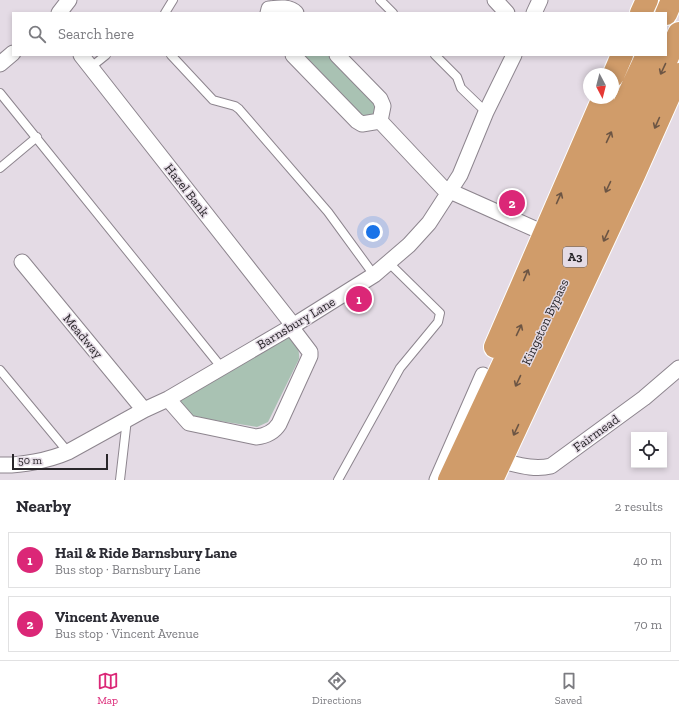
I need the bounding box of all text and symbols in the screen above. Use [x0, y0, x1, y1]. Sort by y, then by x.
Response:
search box [12, 12, 667, 56]
icon: search [26, 23, 48, 45]
text: Search here [58, 25, 134, 43]
one-way arrow [659, 63, 666, 75]
north arrow [583, 68, 619, 104]
one-way arrow [653, 116, 661, 128]
one-way arrow [606, 131, 613, 143]
street label: Hazel Bank [162, 161, 212, 220]
one-way arrow [604, 180, 611, 192]
pin: 2 [499, 188, 525, 218]
one-way arrow [556, 192, 563, 204]
your location [363, 222, 383, 242]
one-way arrow [602, 230, 609, 242]
road number: A3 [563, 247, 587, 267]
one-way arrow [522, 270, 530, 282]
street label: Kingston Bypass [518, 276, 572, 367]
pin: 1 [346, 284, 372, 314]
street label: Barnsbury Lane [254, 294, 338, 352]
street label: Meadway [60, 311, 106, 361]
one-way arrow [515, 325, 523, 337]
one-way arrow [513, 374, 521, 386]
street label: Fairmead [570, 411, 622, 455]
one-way arrow [512, 424, 519, 436]
map controls [631, 432, 667, 468]
button: locate [631, 432, 667, 468]
scale bar [12, 452, 108, 471]
text: 50 m [18, 454, 42, 467]
text: Nearby [16, 496, 71, 516]
text: 2 results [615, 499, 663, 514]
text: Hail & Ride Barnsbury Lane [55, 544, 237, 562]
text: 1 [27, 553, 33, 568]
text: 40 m [633, 553, 662, 568]
text: Bus stop · Barnsbury Lane [55, 562, 201, 577]
text: Vincent Avenue [55, 608, 159, 626]
text: 2 [27, 617, 33, 632]
text: 70 m [634, 617, 662, 632]
text: Bus stop · Vincent Avenue [55, 626, 199, 641]
tab: Map [97, 670, 119, 707]
tab: Directions [312, 670, 362, 707]
tab: Saved [555, 670, 582, 707]

